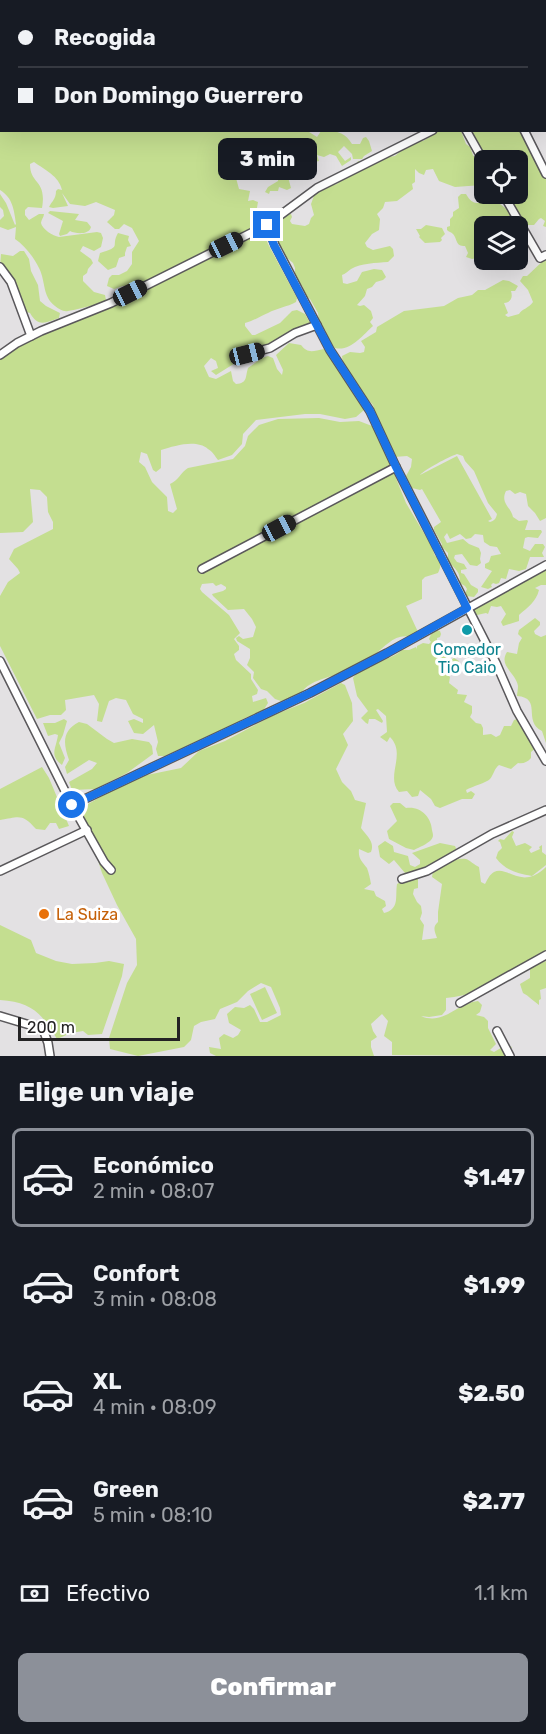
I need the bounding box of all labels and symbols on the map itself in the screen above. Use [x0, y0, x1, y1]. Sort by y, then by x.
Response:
callout: 3 min [218, 138, 316, 180]
route end [253, 211, 280, 238]
car [206, 229, 246, 261]
car [110, 277, 150, 309]
car [227, 341, 267, 367]
car [259, 512, 299, 544]
marker: Comedor Tio Caio [460, 623, 474, 637]
place label: Comedor Tio Caio [433, 640, 501, 677]
route start [58, 791, 85, 818]
place label: La Suiza [56, 905, 118, 924]
marker: La Suiza [37, 907, 51, 921]
scale bar [18, 1014, 180, 1042]

